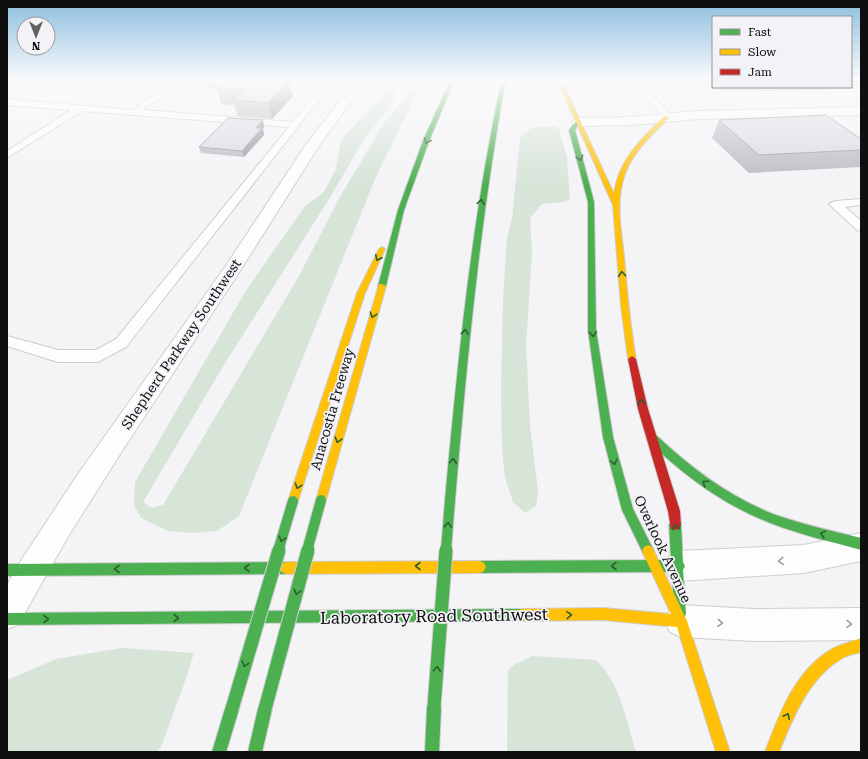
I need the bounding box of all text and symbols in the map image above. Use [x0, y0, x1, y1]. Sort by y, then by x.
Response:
north arrow [16, 16, 56, 56]
legend [712, 16, 852, 88]
text: Fast [748, 25, 772, 39]
text: N [31, 39, 40, 52]
text: Slow [748, 45, 776, 59]
text: Jam [748, 65, 772, 79]
one-way arrow [423, 137, 431, 144]
one-way arrow [575, 154, 584, 161]
one-way arrow [476, 199, 485, 206]
one-way arrow [375, 253, 383, 261]
street label: Shepherd Parkway Southwest [118, 256, 244, 432]
one-way arrow [617, 271, 626, 277]
one-way arrow [369, 312, 378, 319]
one-way arrow [461, 328, 470, 335]
one-way arrow [588, 331, 597, 337]
street label: Anacostia Freeway [307, 345, 357, 472]
one-way arrow [638, 399, 646, 405]
one-way arrow [334, 437, 343, 444]
one-way arrow [449, 458, 458, 464]
one-way arrow [609, 458, 618, 465]
one-way arrow [702, 480, 709, 487]
one-way arrow [294, 482, 303, 489]
street label: Overlook Avenue [631, 493, 695, 605]
one-way arrow [444, 522, 453, 528]
one-way arrow [671, 524, 680, 530]
one-way arrow [820, 530, 827, 539]
one-way arrow [278, 535, 287, 542]
one-way arrow [778, 557, 784, 566]
one-way arrow [415, 562, 421, 570]
one-way arrow [611, 562, 617, 570]
one-way arrow [244, 564, 250, 572]
one-way arrow [114, 565, 120, 573]
one-way arrow [293, 588, 301, 595]
street label: Laboratory Road Southwest [320, 604, 548, 628]
one-way arrow [566, 611, 572, 619]
one-way arrow [173, 614, 179, 622]
one-way arrow [43, 615, 49, 623]
one-way arrow [716, 619, 723, 628]
one-way arrow [846, 620, 852, 628]
one-way arrow [241, 660, 250, 667]
one-way arrow [433, 666, 442, 672]
one-way arrow [782, 713, 790, 720]

